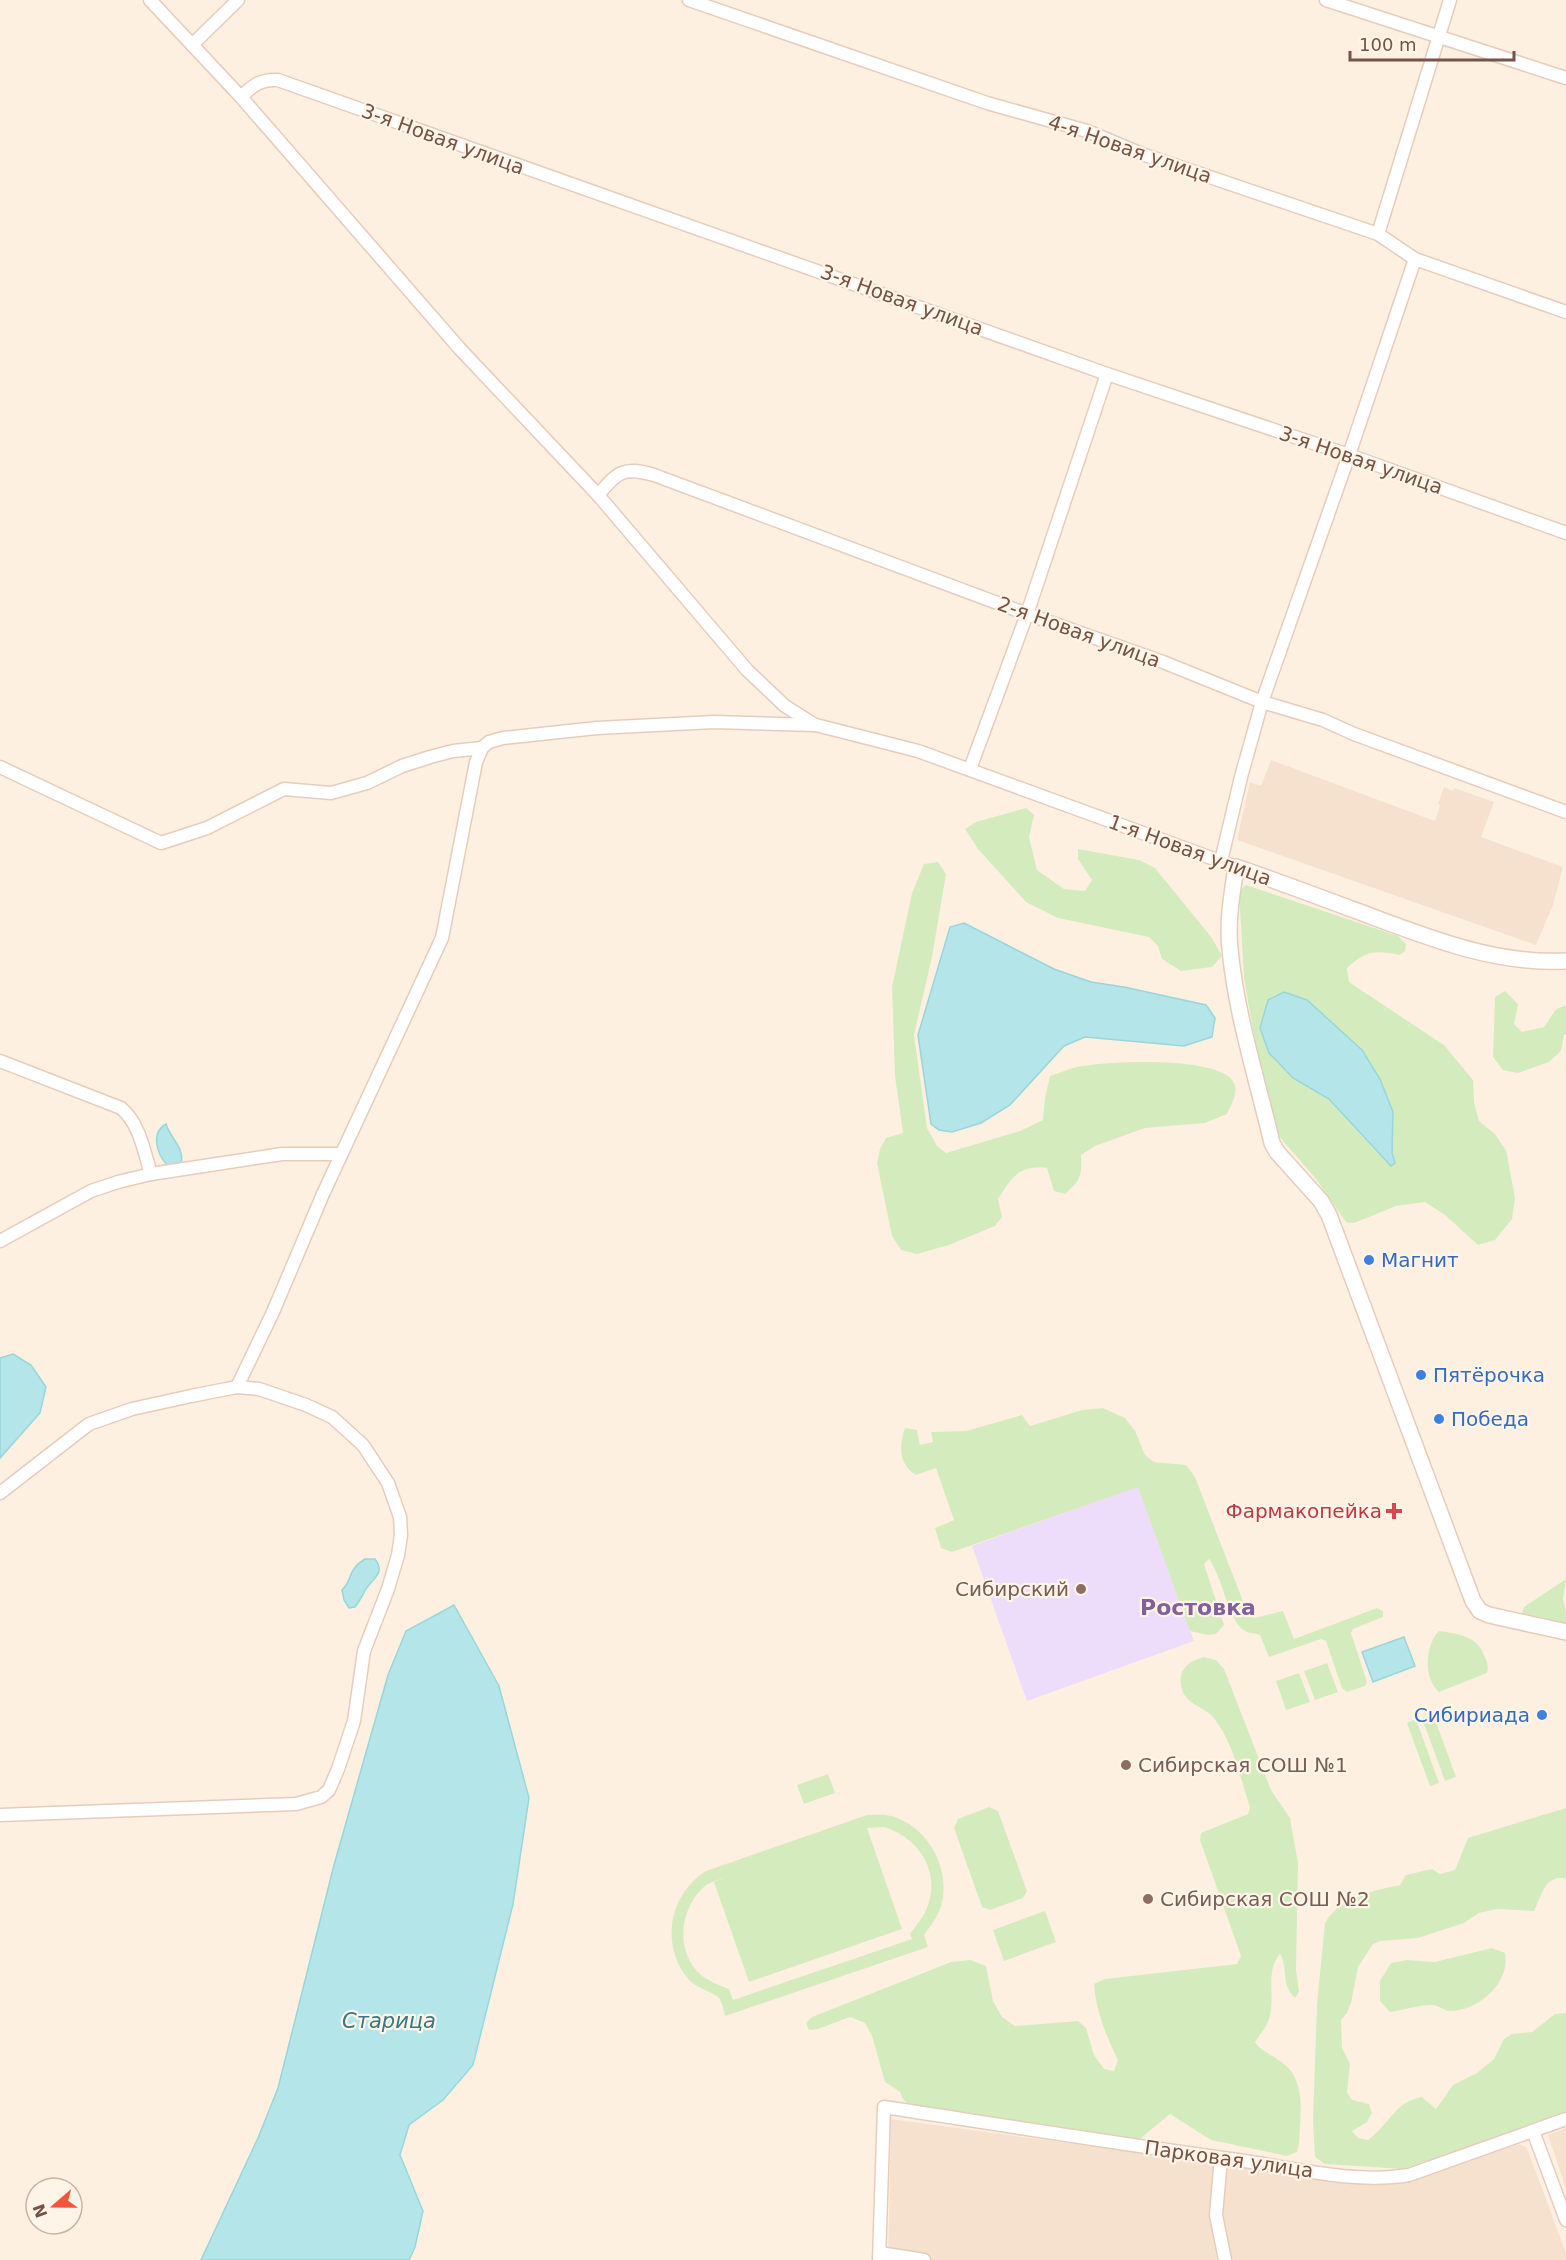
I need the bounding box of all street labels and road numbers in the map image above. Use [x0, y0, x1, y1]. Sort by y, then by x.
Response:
street label: 3-я Новая улица [358, 98, 528, 180]
street label: 4-я Новая улица [1045, 110, 1215, 188]
street label: 3-я Новая улица [817, 259, 987, 341]
street label: 3-я Новая улица [1276, 421, 1446, 499]
street label: 2-я Новая улица [994, 591, 1164, 673]
street label: 1-я Новая улица [1105, 809, 1275, 891]
street label: Парковая улица [1143, 2135, 1315, 2183]

